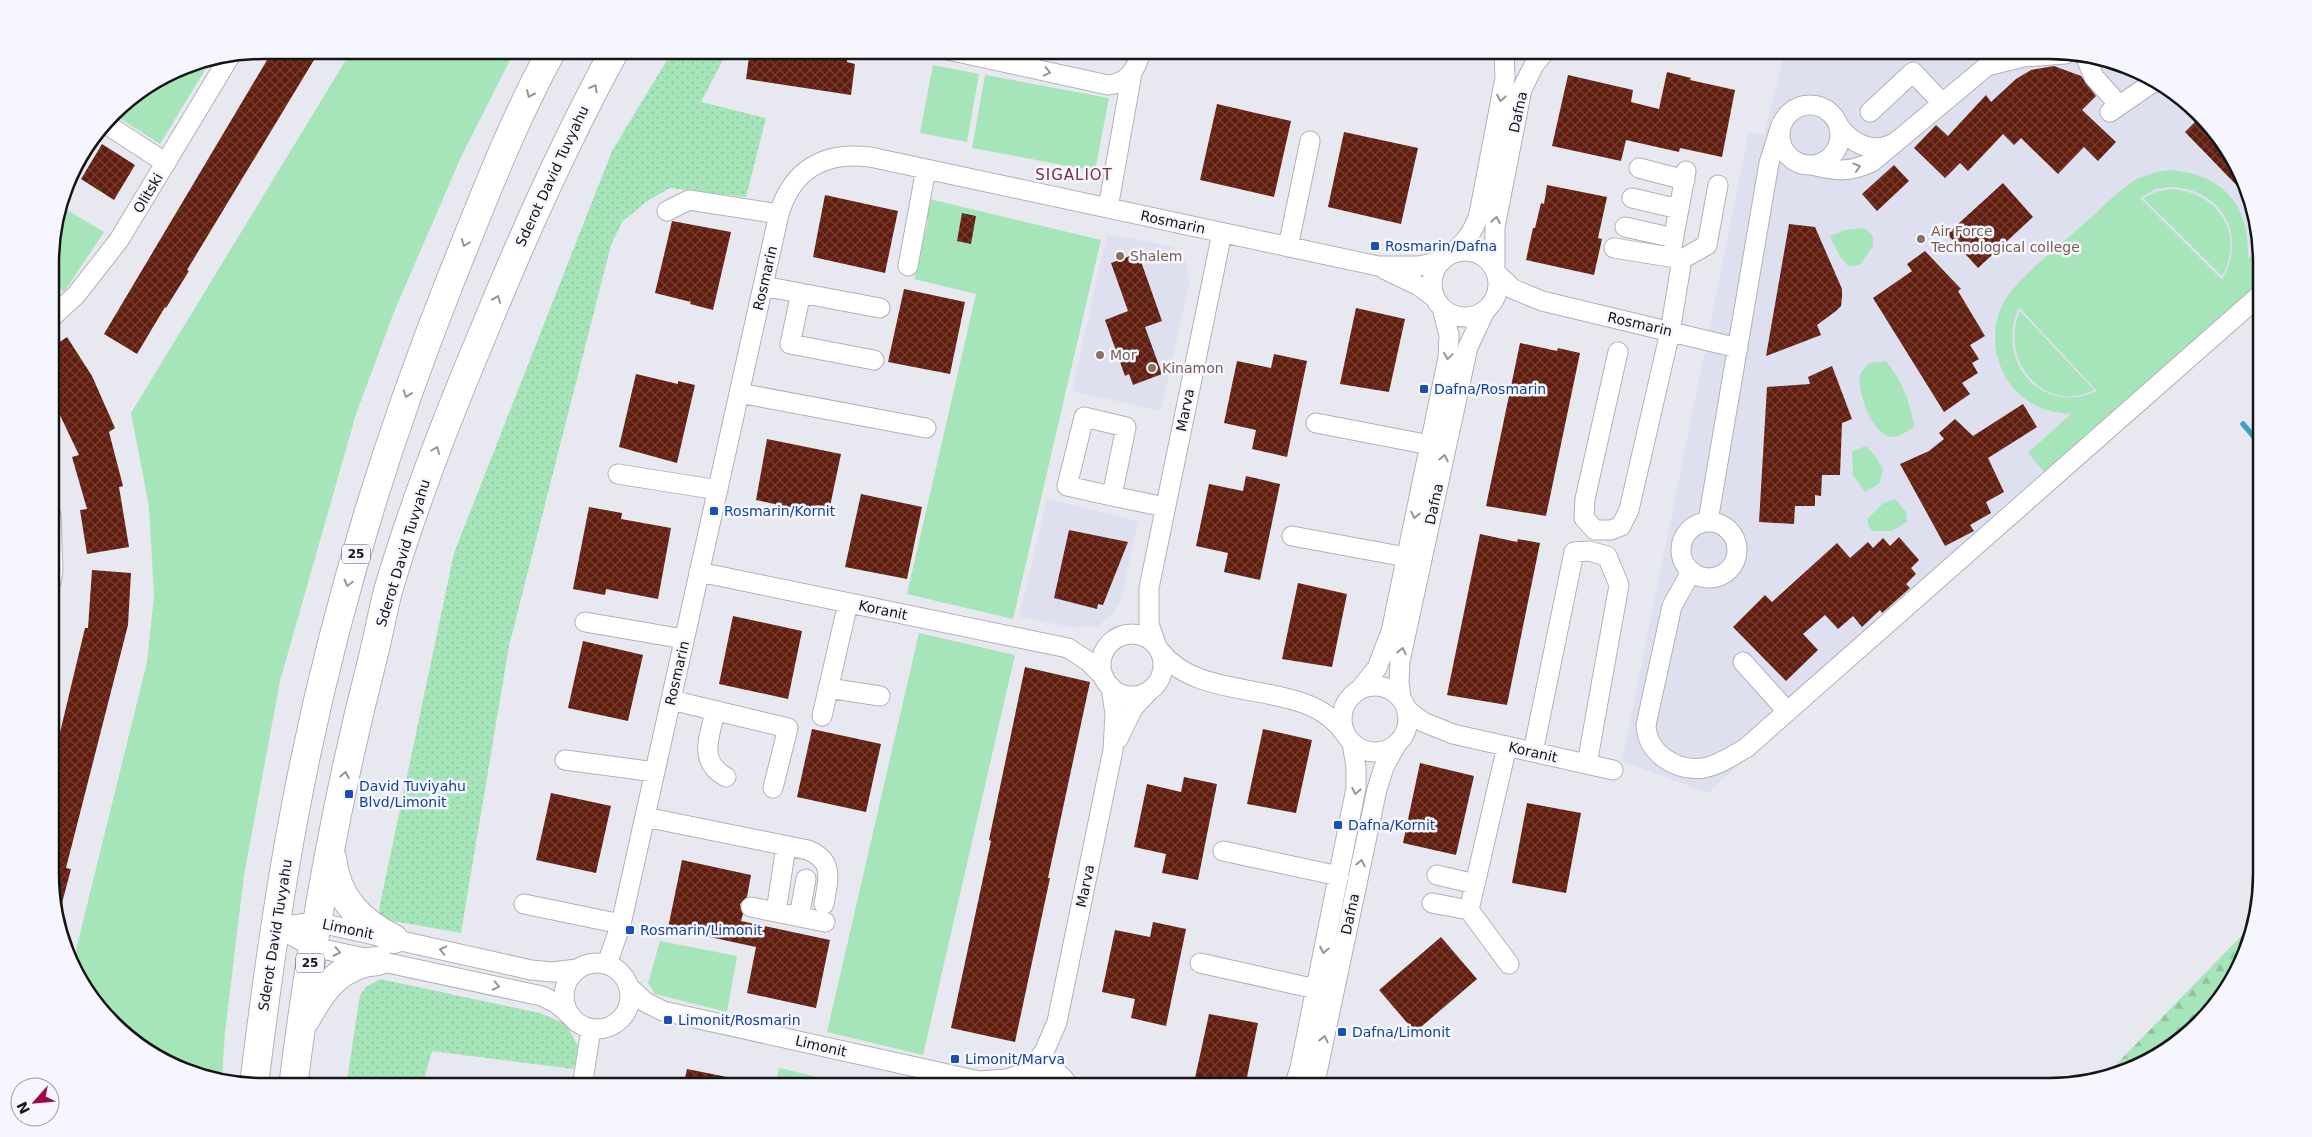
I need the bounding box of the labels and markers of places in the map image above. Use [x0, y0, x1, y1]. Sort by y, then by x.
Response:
place label: Air Force Technological college [1930, 223, 2080, 255]
marker: Air Force Technological college [1915, 233, 1927, 245]
place label: Rosmarin/Dafna [1385, 238, 1497, 254]
marker: Rosmarin/Dafna [1369, 240, 1381, 252]
place label: Shalem [1130, 248, 1182, 264]
marker: Shalem [1114, 250, 1126, 262]
place label: Mor [1110, 347, 1137, 363]
marker: Mor [1094, 349, 1106, 361]
place label: Kinamon [1162, 360, 1224, 376]
marker: Kinamon [1146, 362, 1158, 374]
place label: Dafna/Rosmarin [1434, 381, 1546, 397]
marker: Dafna/Rosmarin [1418, 383, 1430, 395]
place label: Rosmarin/Kornit [724, 503, 836, 519]
marker: Rosmarin/Kornit [708, 505, 720, 517]
place label: David Tuviyahu Blvd/Limonit [359, 778, 466, 810]
marker: David Tuviyahu Blvd/Limonit [343, 788, 355, 800]
place label: Dafna/Kornit [1348, 817, 1436, 833]
marker: Dafna/Kornit [1332, 819, 1344, 831]
place label: Rosmarin/Limonit [640, 922, 763, 938]
marker: Rosmarin/Limonit [624, 924, 636, 936]
place label: Limonit/Rosmarin [678, 1012, 801, 1028]
marker: Limonit/Rosmarin [662, 1014, 674, 1026]
place label: Dafna/Limonit [1352, 1024, 1451, 1040]
marker: Dafna/Limonit [1336, 1026, 1348, 1038]
place label: Limonit/Marva [965, 1051, 1065, 1067]
marker: Limonit/Marva [949, 1053, 961, 1065]

